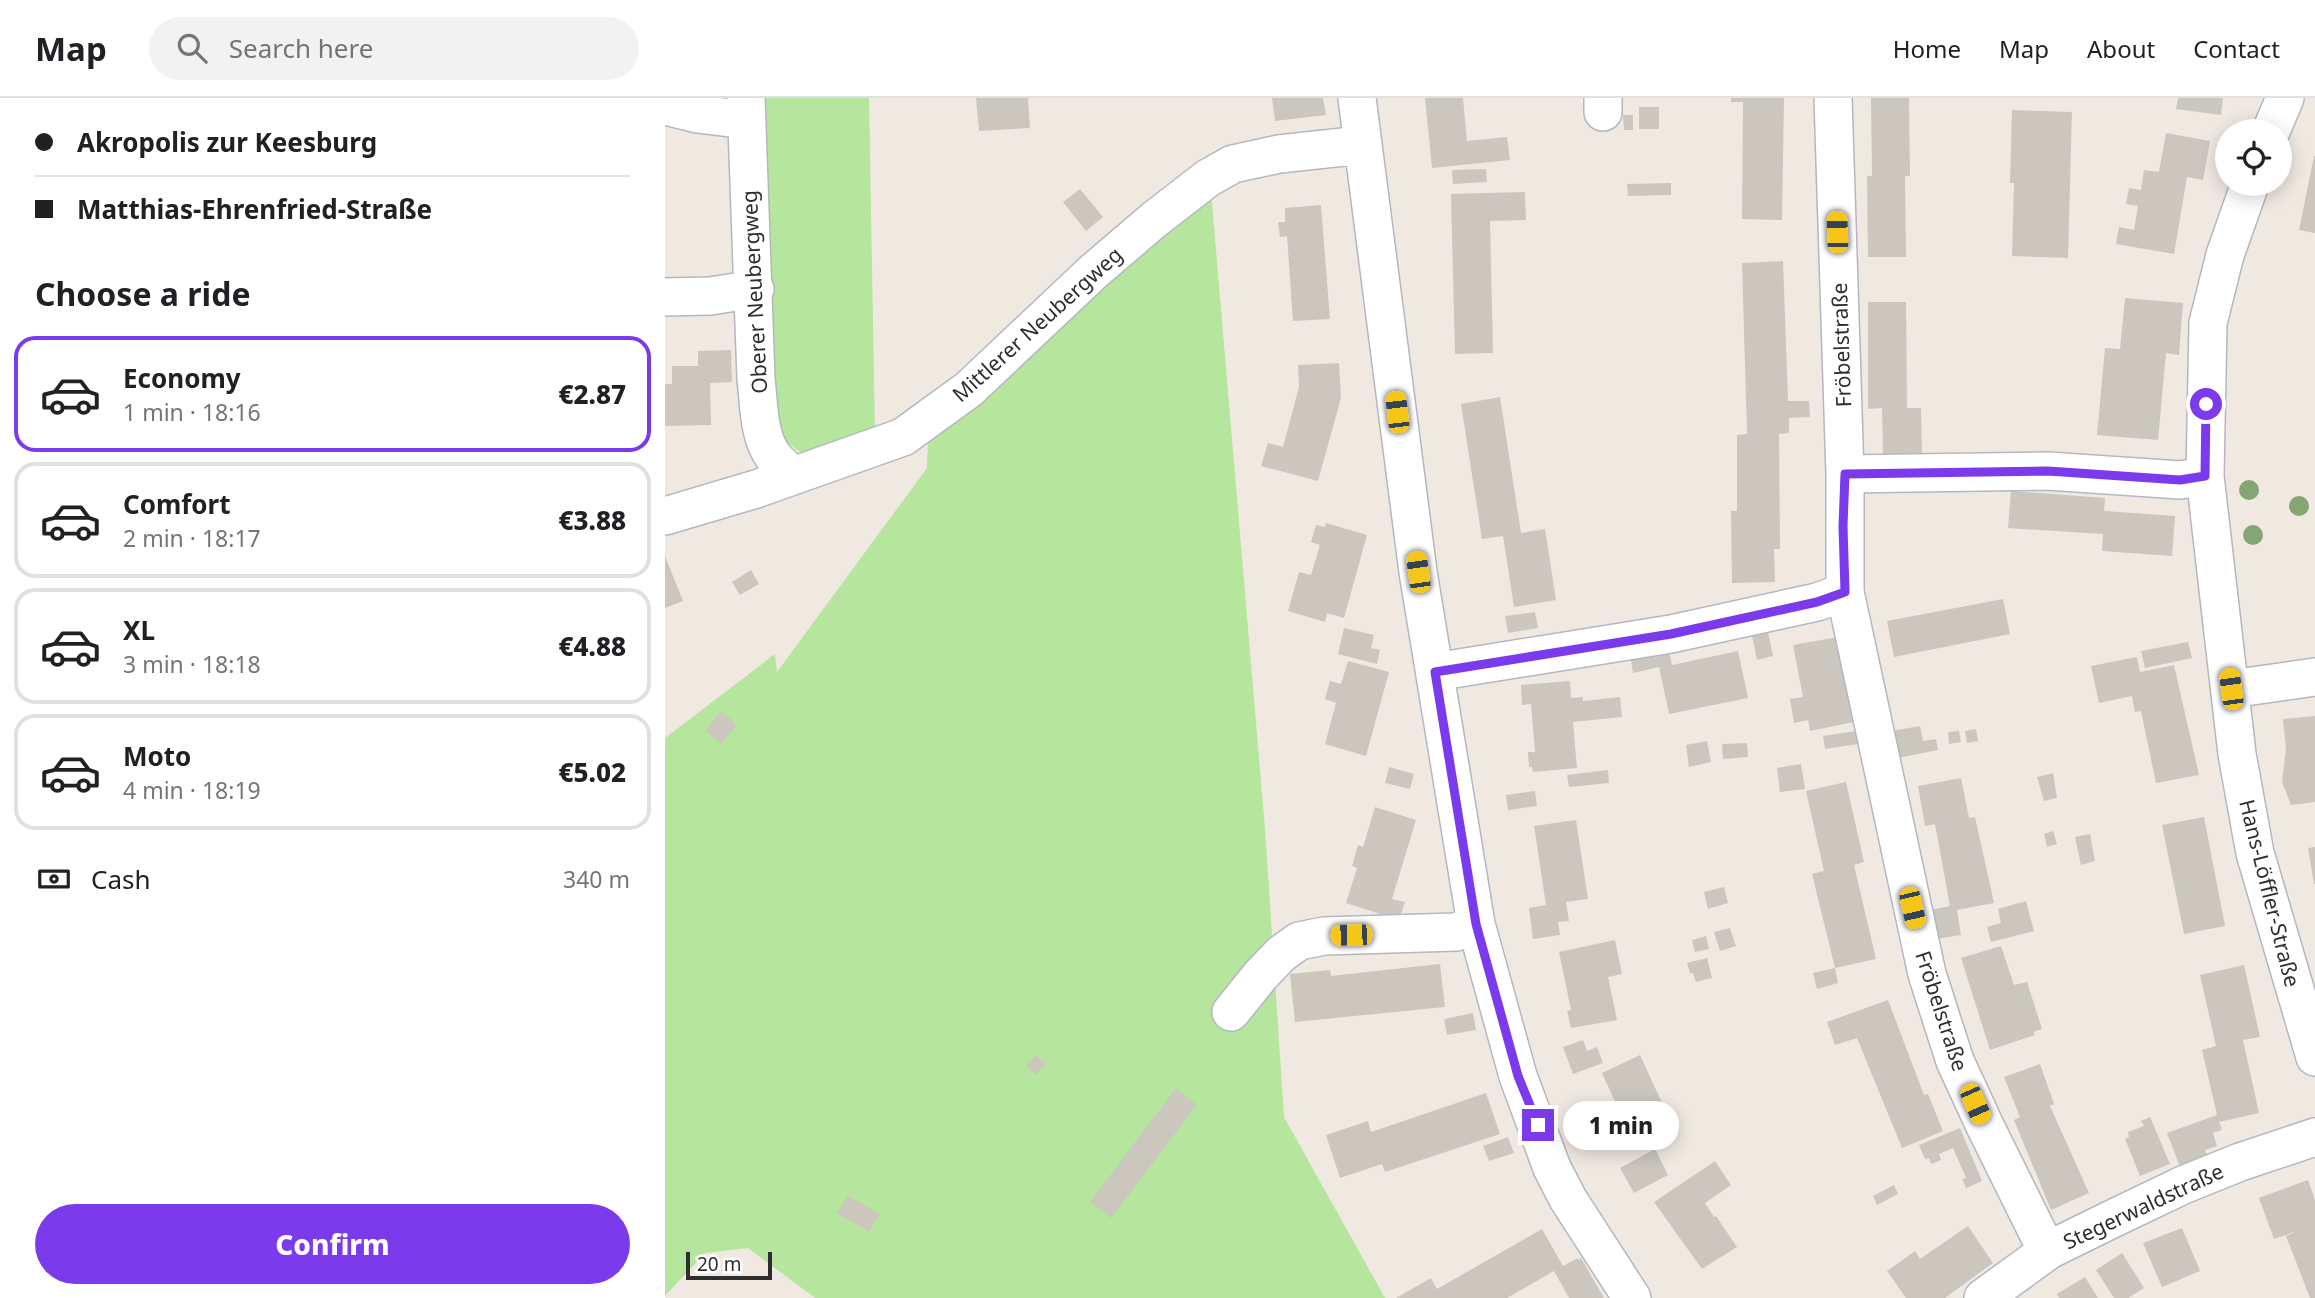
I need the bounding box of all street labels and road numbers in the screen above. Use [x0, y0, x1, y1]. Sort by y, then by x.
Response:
street label: Oberer Neubergweg [735, 190, 773, 394]
street label: Mittlerer Neubergweg [946, 240, 1128, 408]
street label: Fröbelstraße [1825, 282, 1857, 408]
street label: Hans-Löffler-Straße [2233, 796, 2307, 990]
street label: Fröbelstraße [1909, 947, 1975, 1075]
street label: Stegerwaldstraße [2058, 1157, 2228, 1255]

